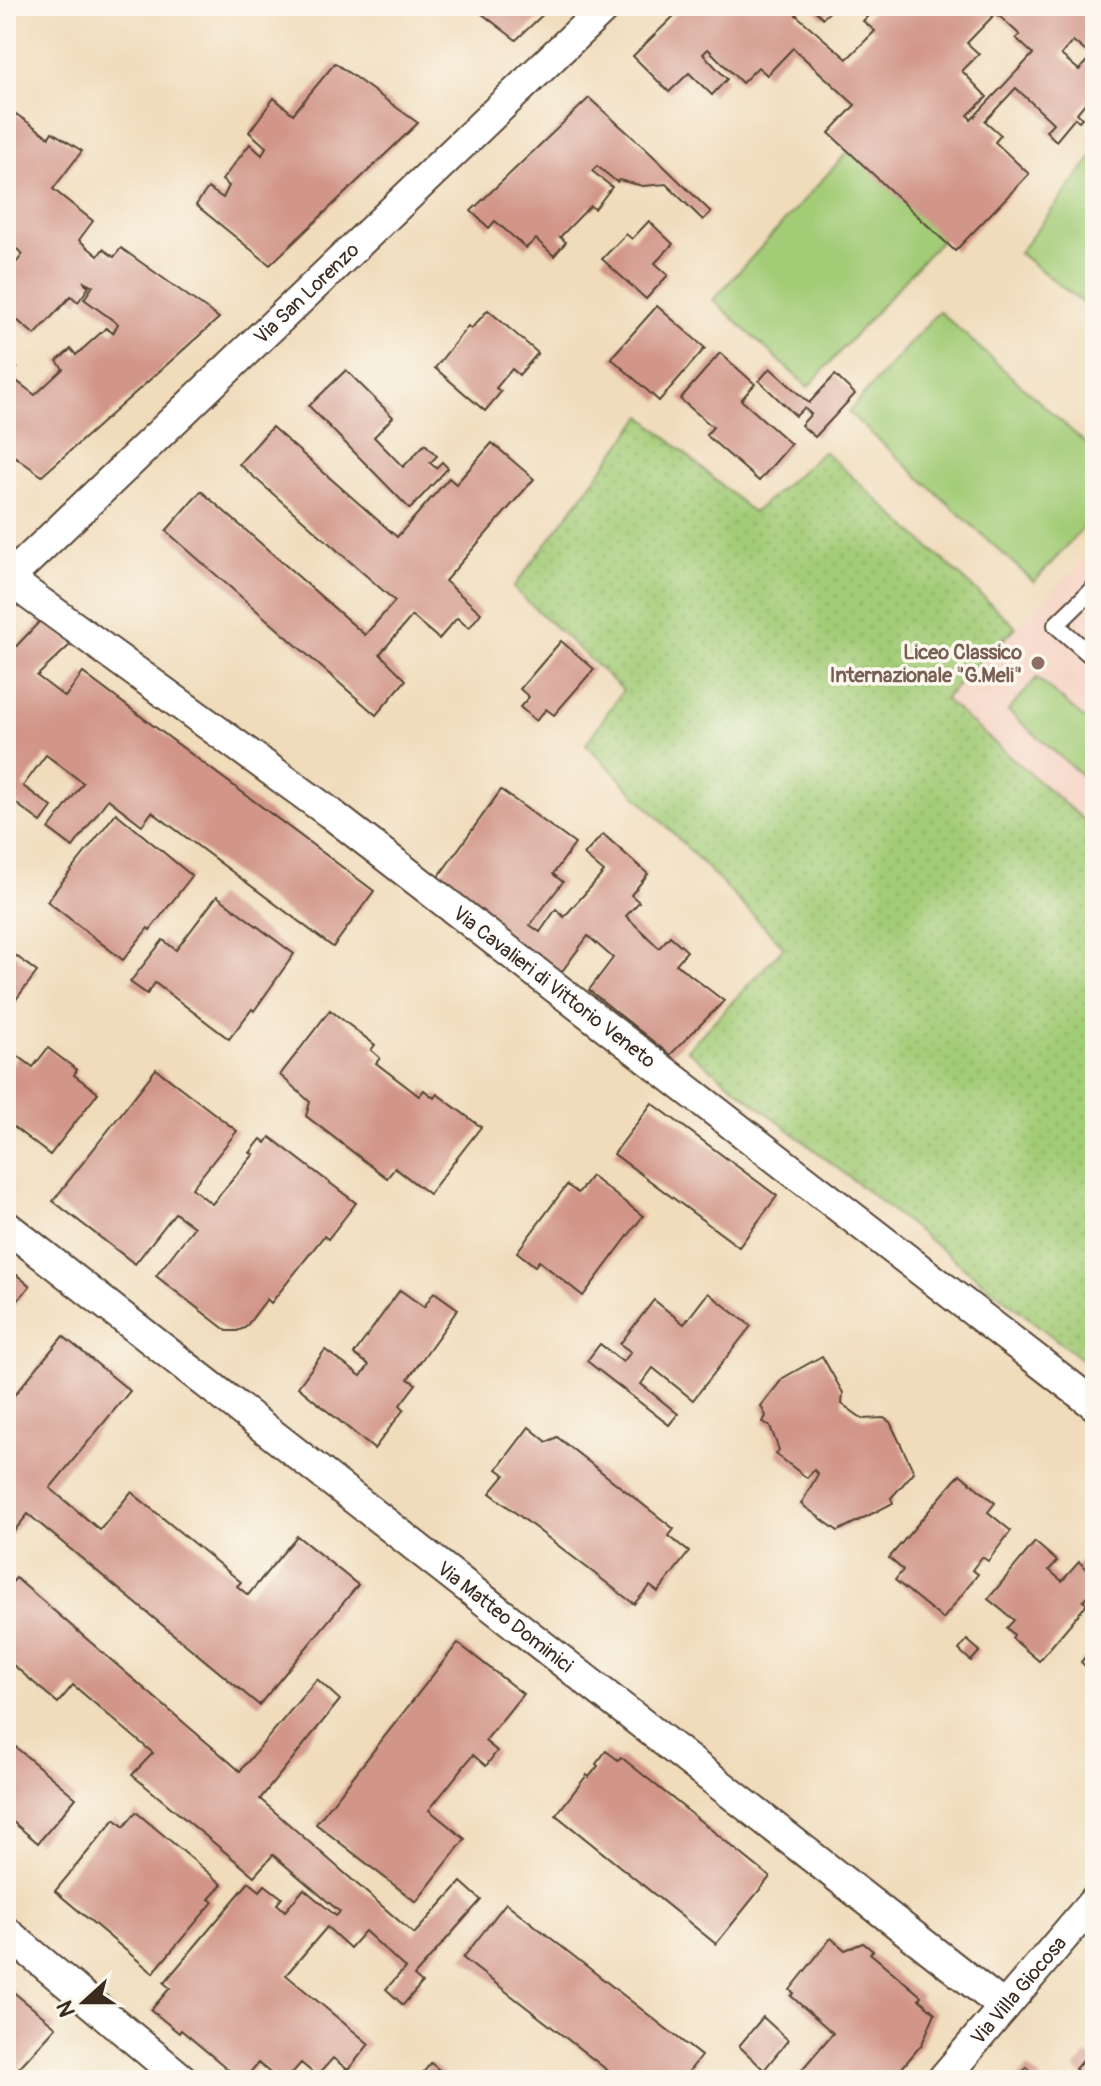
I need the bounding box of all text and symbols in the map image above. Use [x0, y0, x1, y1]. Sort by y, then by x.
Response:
street label: Via San Lorenzo [249, 237, 364, 349]
place label: Liceo Classico Internazionale "G.Meli" [830, 640, 1022, 688]
marker: Liceo Classico Internazionale "G.Meli" [1029, 654, 1047, 672]
street label: Via Cavalieri di Vittorio Veneto [448, 900, 661, 1073]
street label: Via Matteo Dominici [432, 1556, 578, 1678]
street label: Via Villa Giocosa [965, 1931, 1072, 2050]
north arrow [44, 1962, 124, 2042]
text: N [50, 1997, 82, 2021]

